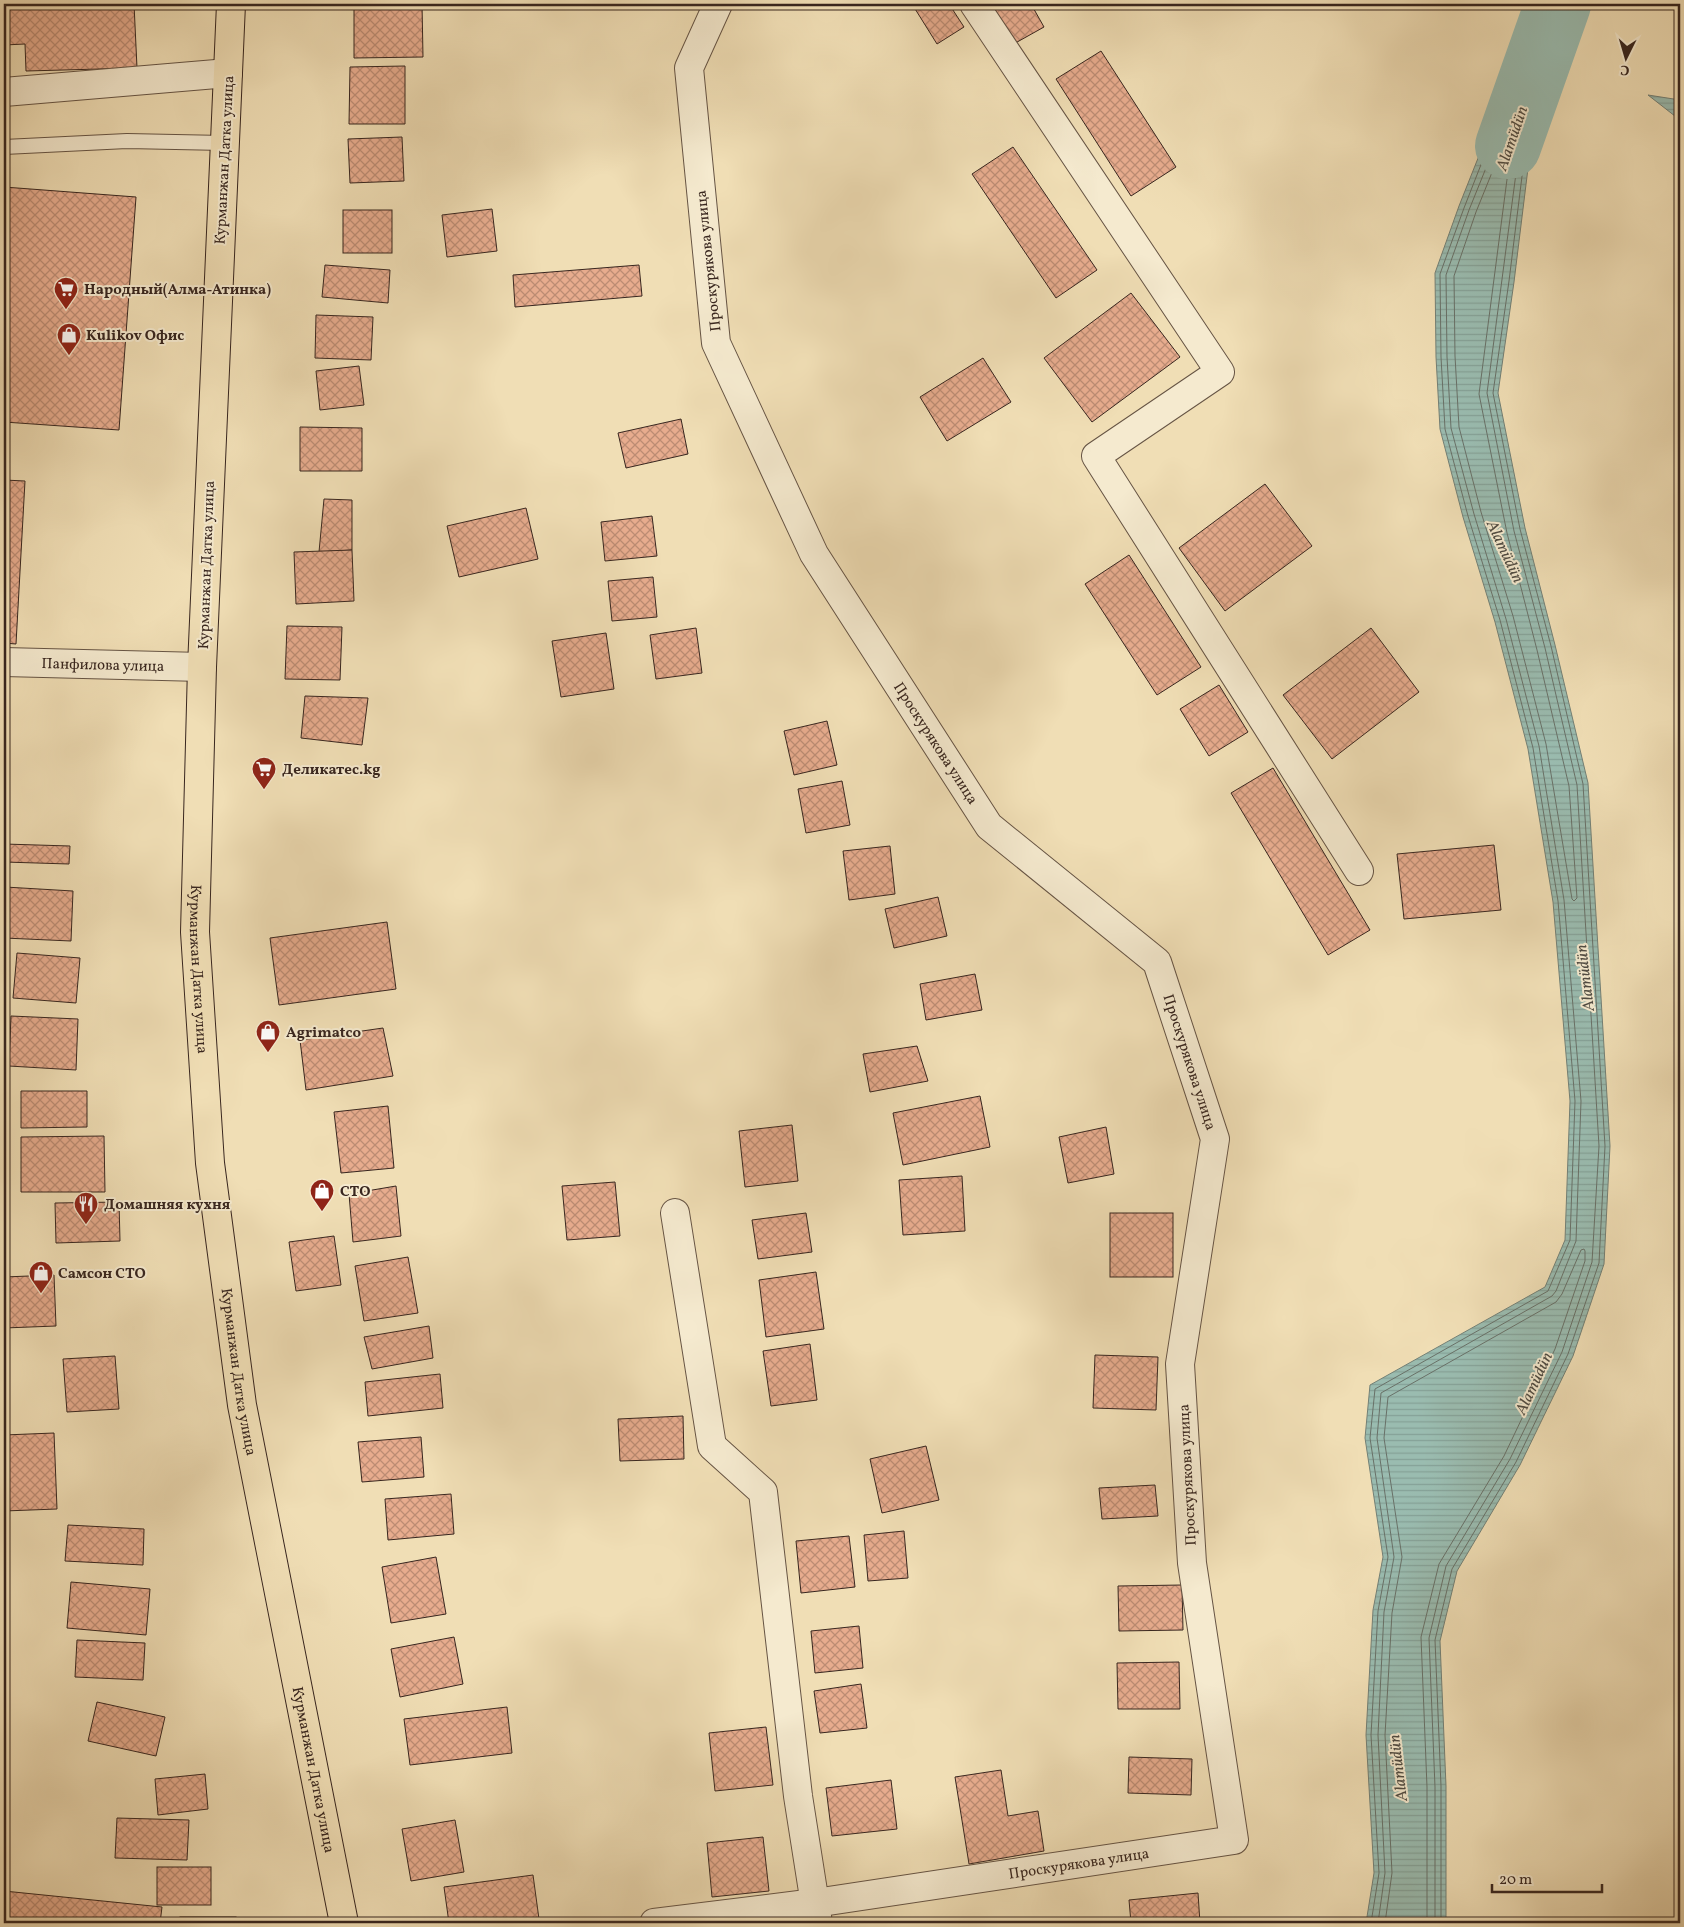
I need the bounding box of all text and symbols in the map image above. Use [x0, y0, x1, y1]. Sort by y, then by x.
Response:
north arrow [1602, 32, 1652, 82]
text: С [1620, 60, 1630, 79]
street label: Курманжан Датка улица [211, 75, 240, 245]
water label: Alamüdün [1491, 103, 1534, 175]
street label: Проскурякова улица [692, 189, 727, 332]
supermarket icon: Народный(Алма-Атинка) [53, 276, 79, 310]
place label: Народный(Алма-Атинка) [84, 280, 271, 301]
shop icon: Kulikov Офис [56, 322, 82, 356]
place label: Kulikov Офис [86, 326, 184, 347]
street label: Курманжан Датка улица [194, 480, 221, 650]
water label: Alamüdün [1480, 516, 1528, 587]
street label: Панфилова улица [41, 654, 165, 678]
street label: Проскурякова улица [887, 679, 982, 809]
supermarket icon: Деликатес.kg [251, 756, 277, 790]
place label: Деликатес.kg [282, 760, 381, 781]
street label: Курманжан Датка улица [183, 884, 212, 1054]
water label: Alamüdün [1571, 943, 1601, 1013]
street label: Проскурякова улица [1157, 992, 1220, 1133]
shop icon: Agrimatco [255, 1019, 281, 1053]
place label: Agrimatco [286, 1023, 361, 1044]
shop icon: СТО [309, 1178, 335, 1212]
place label: СТО [340, 1182, 370, 1203]
restaurant icon: Домашняя кухня [73, 1191, 99, 1225]
place label: Домашняя кухня [104, 1195, 231, 1216]
shop icon: Самсон СТО [28, 1260, 54, 1294]
place label: Самсон СТО [58, 1264, 146, 1285]
street label: Курманжан Датка улица [215, 1287, 261, 1458]
water label: Alamüdün [1510, 1349, 1559, 1420]
street label: Проскурякова улица [1174, 1404, 1203, 1546]
street label: Курманжан Датка улица [286, 1685, 339, 1855]
water label: Alamüdün [1384, 1733, 1414, 1803]
street label: Проскурякова улица [1007, 1844, 1151, 1886]
scale bar [1492, 1862, 1602, 1894]
text: 20 m [1499, 1870, 1532, 1891]

